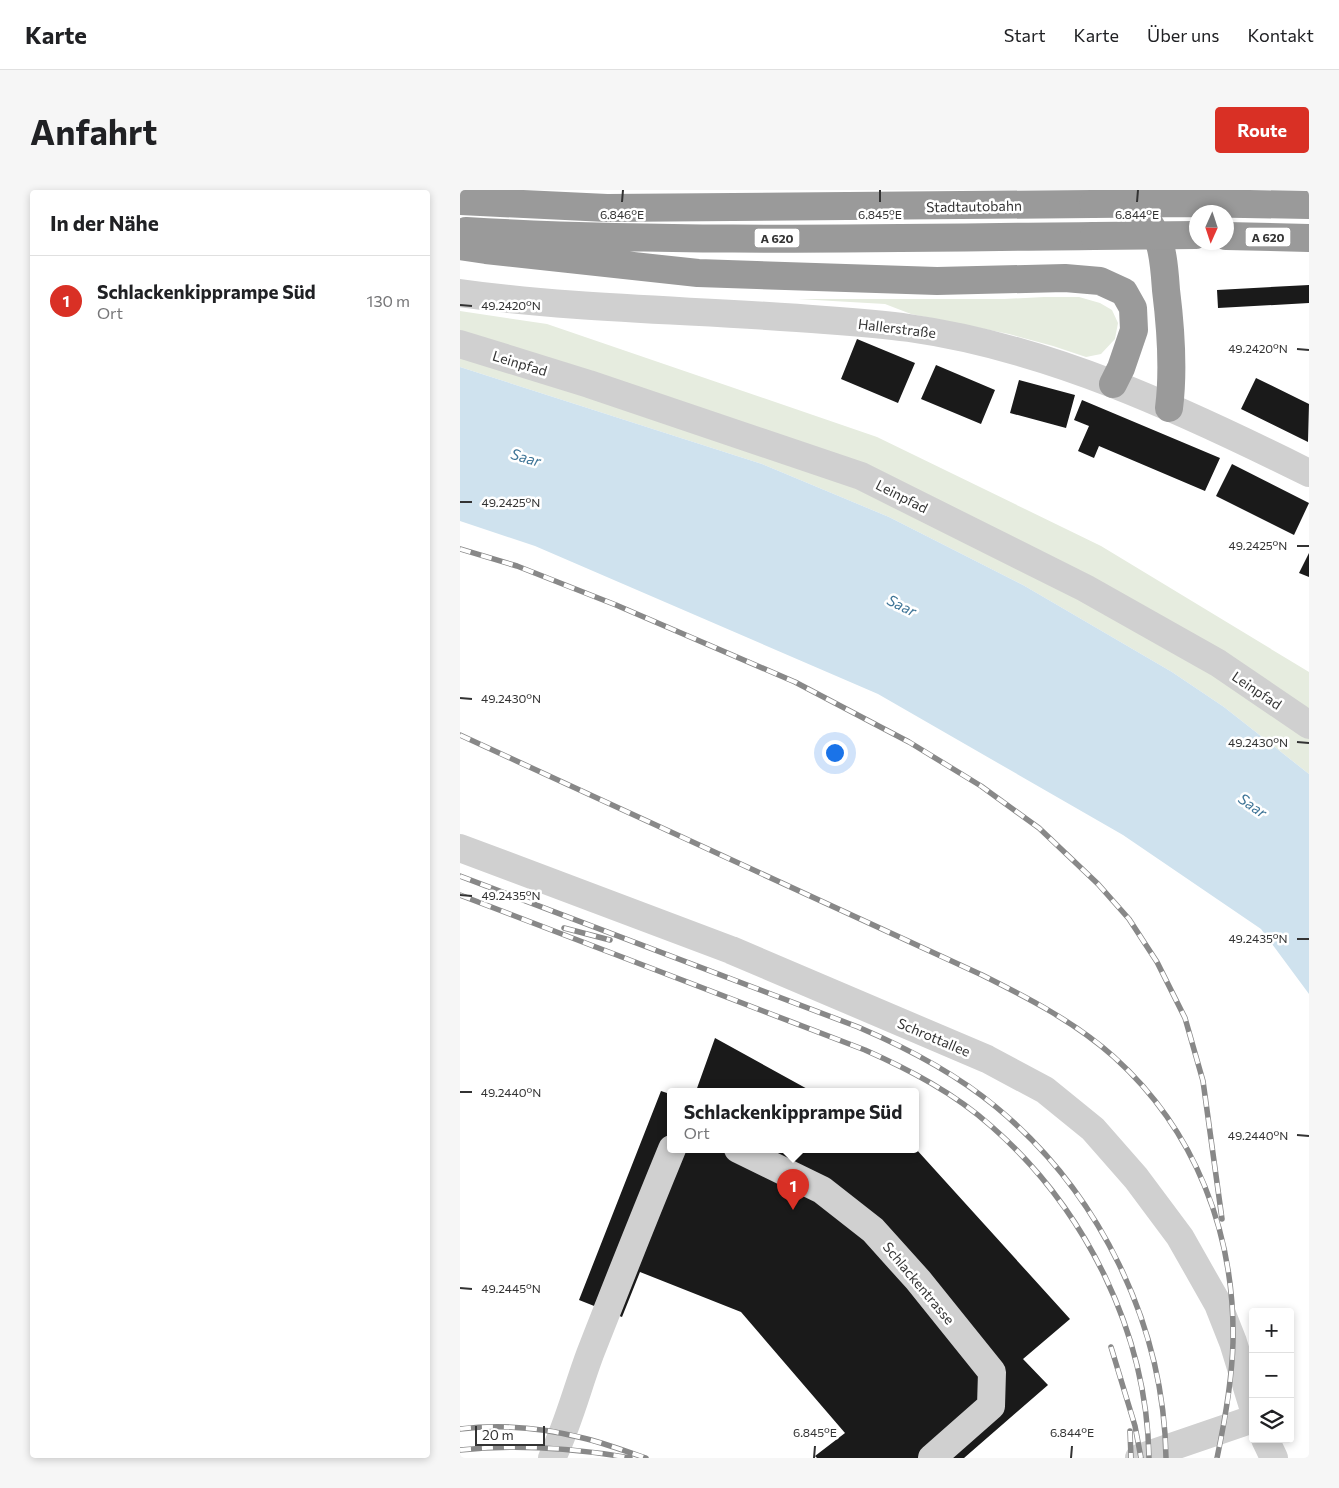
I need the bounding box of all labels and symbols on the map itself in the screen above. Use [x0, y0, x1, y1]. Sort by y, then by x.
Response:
street label: Stadtautobahn [926, 197, 1022, 215]
north arrow [1189, 205, 1234, 250]
text: 6.846°E [600, 207, 644, 221]
text: 6.845°E [858, 207, 902, 221]
text: 6.844°E [1115, 207, 1159, 221]
road number: A 620 [754, 228, 800, 248]
road number: A 620 [1246, 228, 1290, 246]
text: 49.2420°N [481, 298, 541, 312]
street label: Hallerstraße [857, 315, 937, 341]
text: 49.2420°N [1228, 341, 1288, 355]
street label: Leinpfad [491, 347, 549, 379]
water label: Saar [509, 444, 544, 470]
street label: Leinpfad [873, 476, 931, 516]
text: 49.2425°N [482, 495, 540, 509]
text: 49.2425°N [1229, 538, 1287, 552]
water label: Saar [884, 590, 921, 620]
street label: Leinpfad [1229, 667, 1285, 713]
text: 49.2430°N [481, 691, 541, 705]
text: 49.2430°N [1228, 735, 1288, 749]
your location [822, 740, 848, 766]
water label: Saar [1235, 789, 1271, 822]
text: 49.2435°N [481, 888, 541, 902]
text: 49.2435°N [1228, 931, 1288, 945]
street label: Schrottallee [895, 1014, 973, 1060]
text: 49.2440°N [481, 1085, 541, 1099]
text: 49.2440°N [1228, 1128, 1288, 1142]
pin: 1 [777, 1169, 809, 1210]
street label: Schlackentrasse [880, 1238, 958, 1328]
text: 49.2445°N [481, 1281, 541, 1295]
scale bar [475, 1423, 545, 1446]
text: 6.845°E [793, 1425, 837, 1439]
text: 6.844°E [1050, 1425, 1094, 1439]

